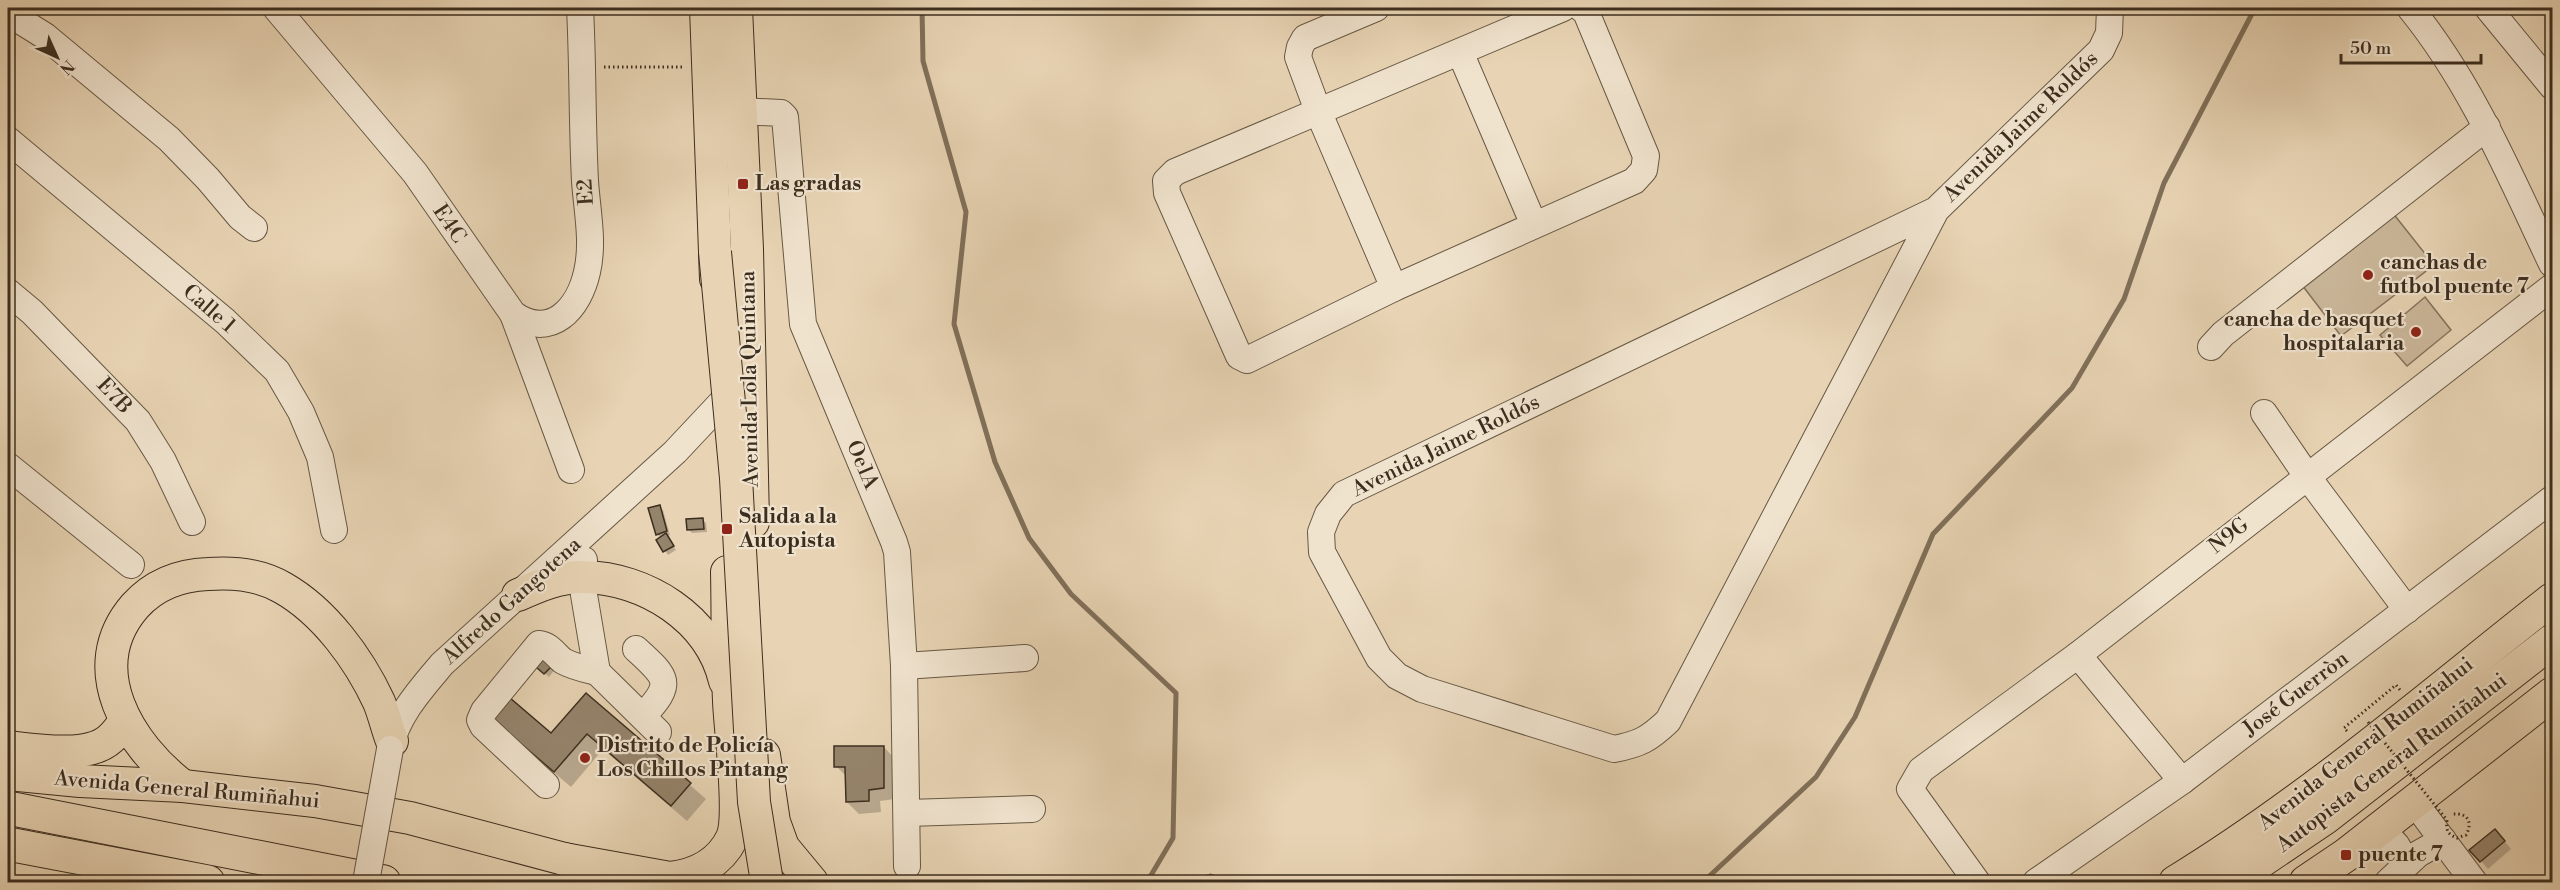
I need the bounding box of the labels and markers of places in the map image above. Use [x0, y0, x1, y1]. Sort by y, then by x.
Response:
place label: Las gradas [755, 171, 861, 197]
marker: Las gradas [736, 177, 750, 191]
place label: canchas de futbol puente 7 [2380, 250, 2529, 300]
marker: canchas de futbol puente 7 [2361, 268, 2375, 282]
place label: cancha de basquet hospitalaria [2223, 307, 2405, 357]
marker: cancha de basquet hospitalaria [2409, 325, 2423, 339]
place label: Salida a la Autopista [738, 504, 838, 554]
marker: Salida a la Autopista [720, 522, 734, 536]
place label: Distrito de Policía Los Chillos Pintang [597, 733, 789, 783]
marker: Distrito de Policía Los Chillos Pintang [578, 751, 592, 765]
place label: puente 7 [2358, 842, 2443, 868]
marker: puente 7 [2339, 848, 2353, 862]

